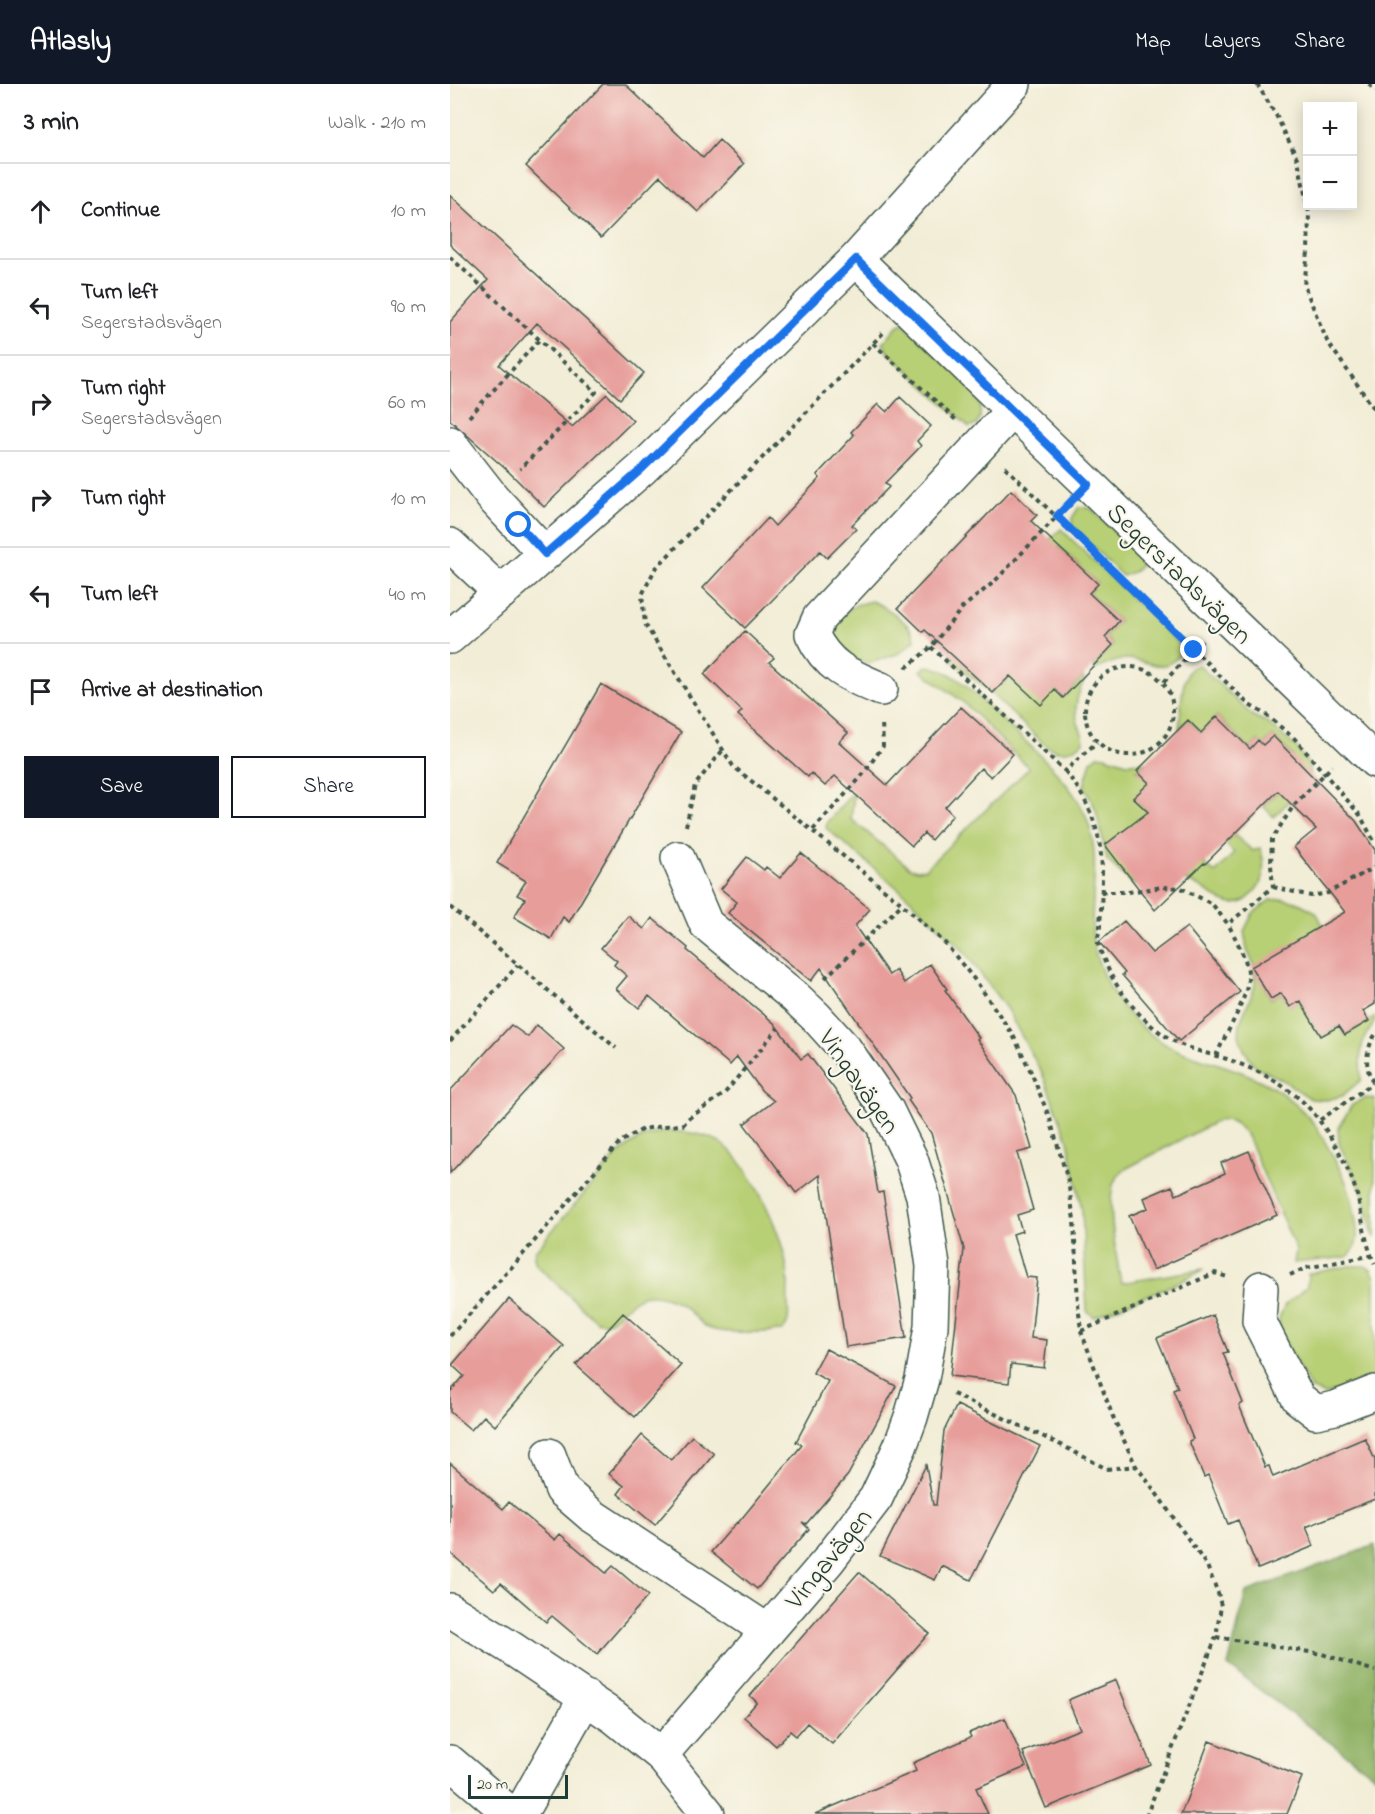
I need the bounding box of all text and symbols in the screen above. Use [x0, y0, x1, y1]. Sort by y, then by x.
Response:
text: Atlasly [30, 22, 111, 63]
text: Map [1135, 27, 1171, 57]
text: Layers [1204, 27, 1261, 57]
text: Share [1294, 27, 1345, 57]
map controls [1303, 102, 1357, 210]
button: + [1303, 102, 1357, 156]
text: 3 min [24, 104, 79, 142]
text: Walk · 210 m [328, 109, 426, 138]
button: − [1303, 156, 1357, 210]
icon: ahead [24, 195, 57, 228]
text: Continue [81, 195, 160, 227]
text: 10 m [390, 197, 426, 226]
text: Turn left [81, 277, 158, 309]
icon: left [24, 291, 57, 324]
text: 90 m [391, 293, 426, 322]
text: Segerstadsvägen [81, 309, 222, 338]
text: Turn right [81, 373, 166, 405]
icon: right [24, 387, 57, 420]
text: 60 m [388, 389, 426, 418]
text: Segerstadsvägen [81, 405, 222, 434]
icon: right [24, 483, 57, 516]
text: Turn right [81, 483, 166, 515]
text: 10 m [390, 485, 426, 514]
street label: Segerstadsvägen [1096, 495, 1260, 655]
route start [505, 511, 531, 537]
icon: left [24, 579, 57, 612]
text: Turn left [81, 579, 158, 611]
text: 40 m [389, 581, 426, 610]
route end [1180, 636, 1206, 662]
icon: arrive [24, 675, 57, 708]
text: Arrive at destination [81, 675, 263, 707]
button: Save [24, 756, 219, 818]
button: Share [231, 756, 426, 818]
street label: Vingavägen [807, 1021, 909, 1143]
street label: Vingavägen [776, 1500, 883, 1619]
scale bar [468, 1772, 568, 1800]
text: 20 m [477, 1773, 508, 1797]

